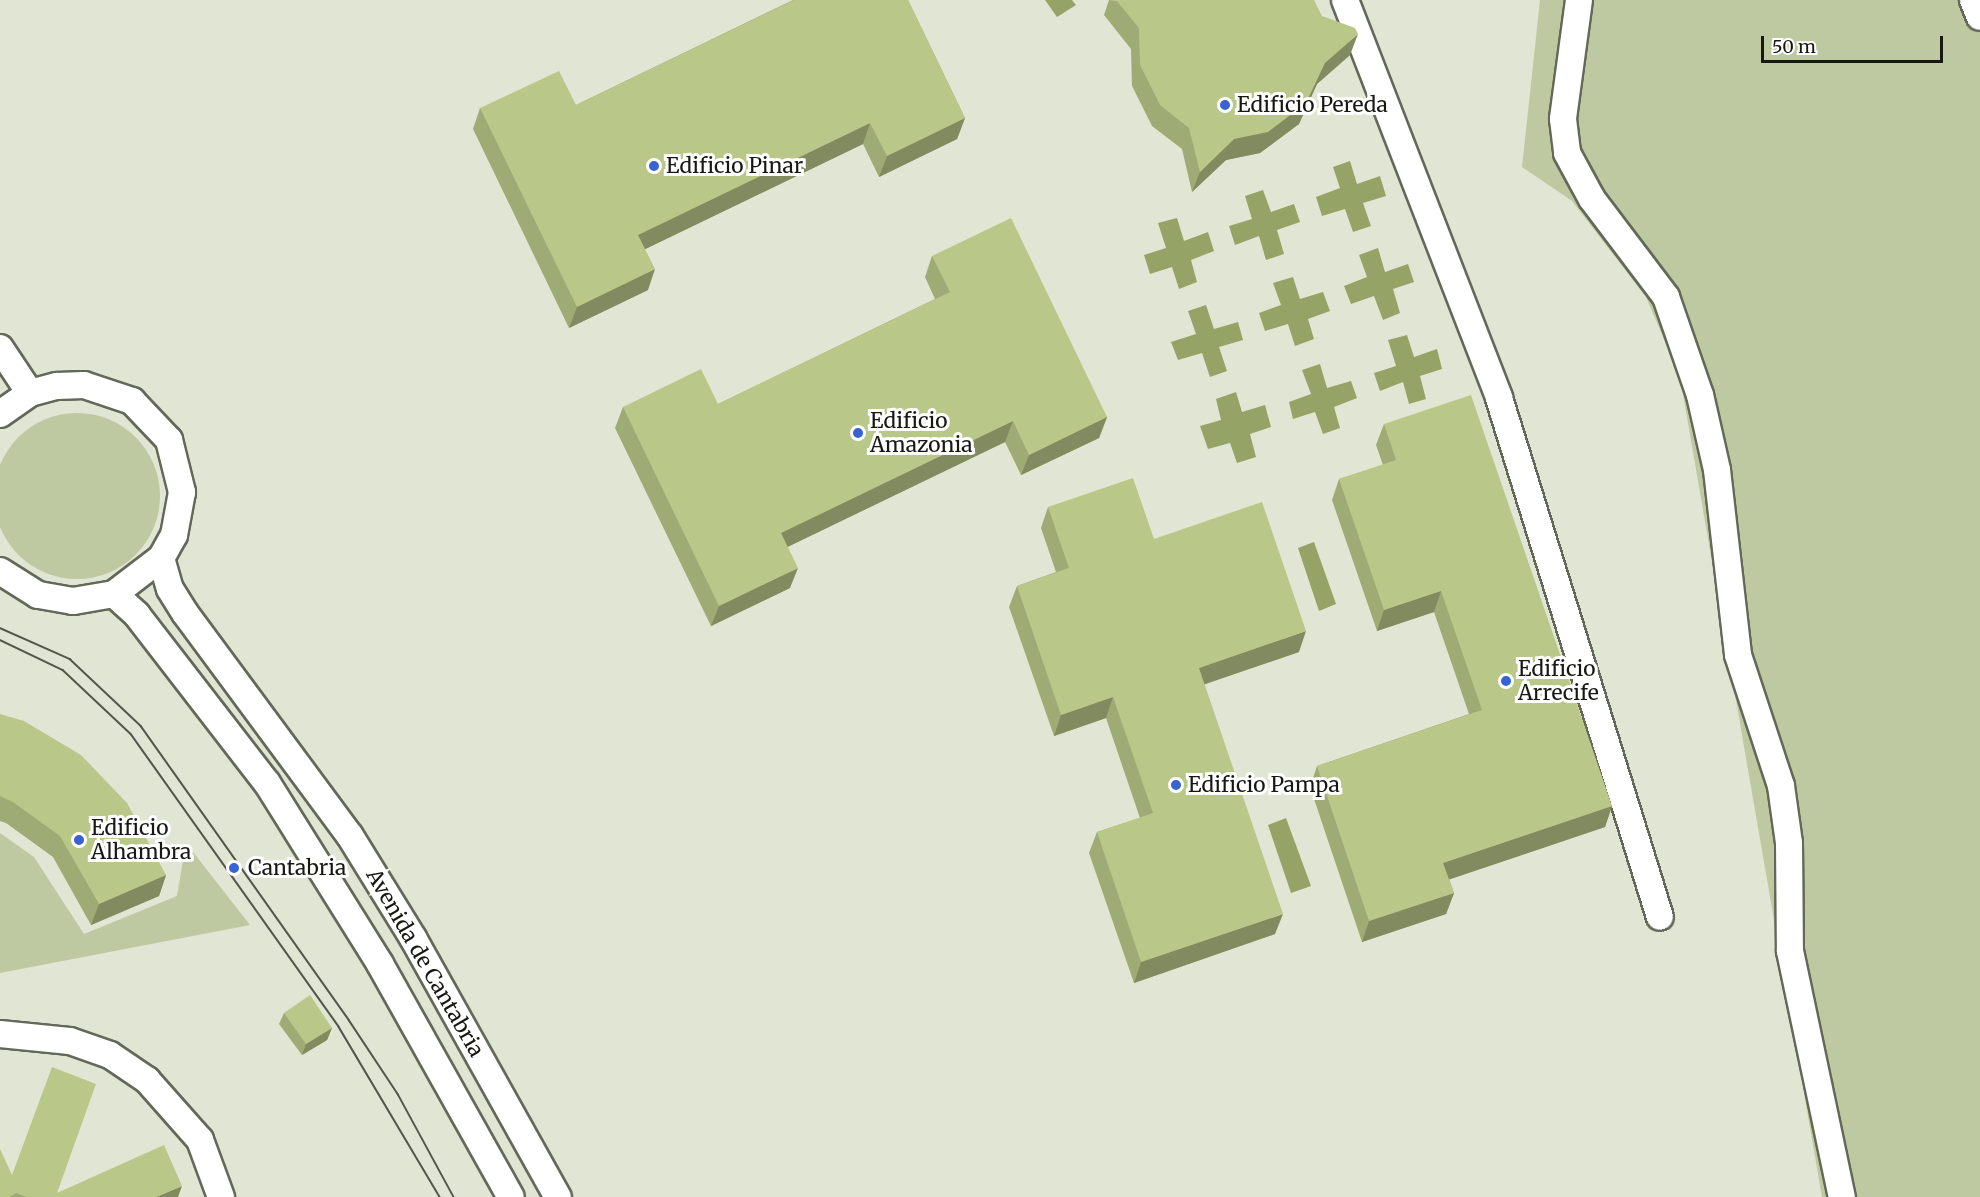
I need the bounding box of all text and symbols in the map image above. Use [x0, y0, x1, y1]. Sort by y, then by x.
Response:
scale bar [1764, 24, 1946, 62]
text: 50 m [1772, 35, 1816, 58]
place label: Edificio Pereda [1237, 92, 1388, 118]
marker: Edificio Pereda [1218, 98, 1232, 112]
place label: Edificio Pinar [666, 153, 803, 179]
marker: Edificio Pinar [647, 159, 661, 173]
place label: Edificio Amazonia [870, 408, 973, 458]
marker: Edificio Amazonia [851, 426, 865, 440]
place label: Edificio Arrecife [1518, 656, 1599, 706]
marker: Edificio Arrecife [1499, 674, 1513, 688]
place label: Edificio Pampa [1188, 772, 1340, 798]
marker: Edificio Pampa [1169, 778, 1183, 792]
place label: Edificio Alhambra [91, 815, 191, 865]
marker: Edificio Alhambra [72, 833, 86, 847]
place label: Cantabria [248, 855, 346, 881]
marker: Cantabria [225, 859, 243, 877]
street label: Avenida de Cantabria [361, 865, 489, 1061]

